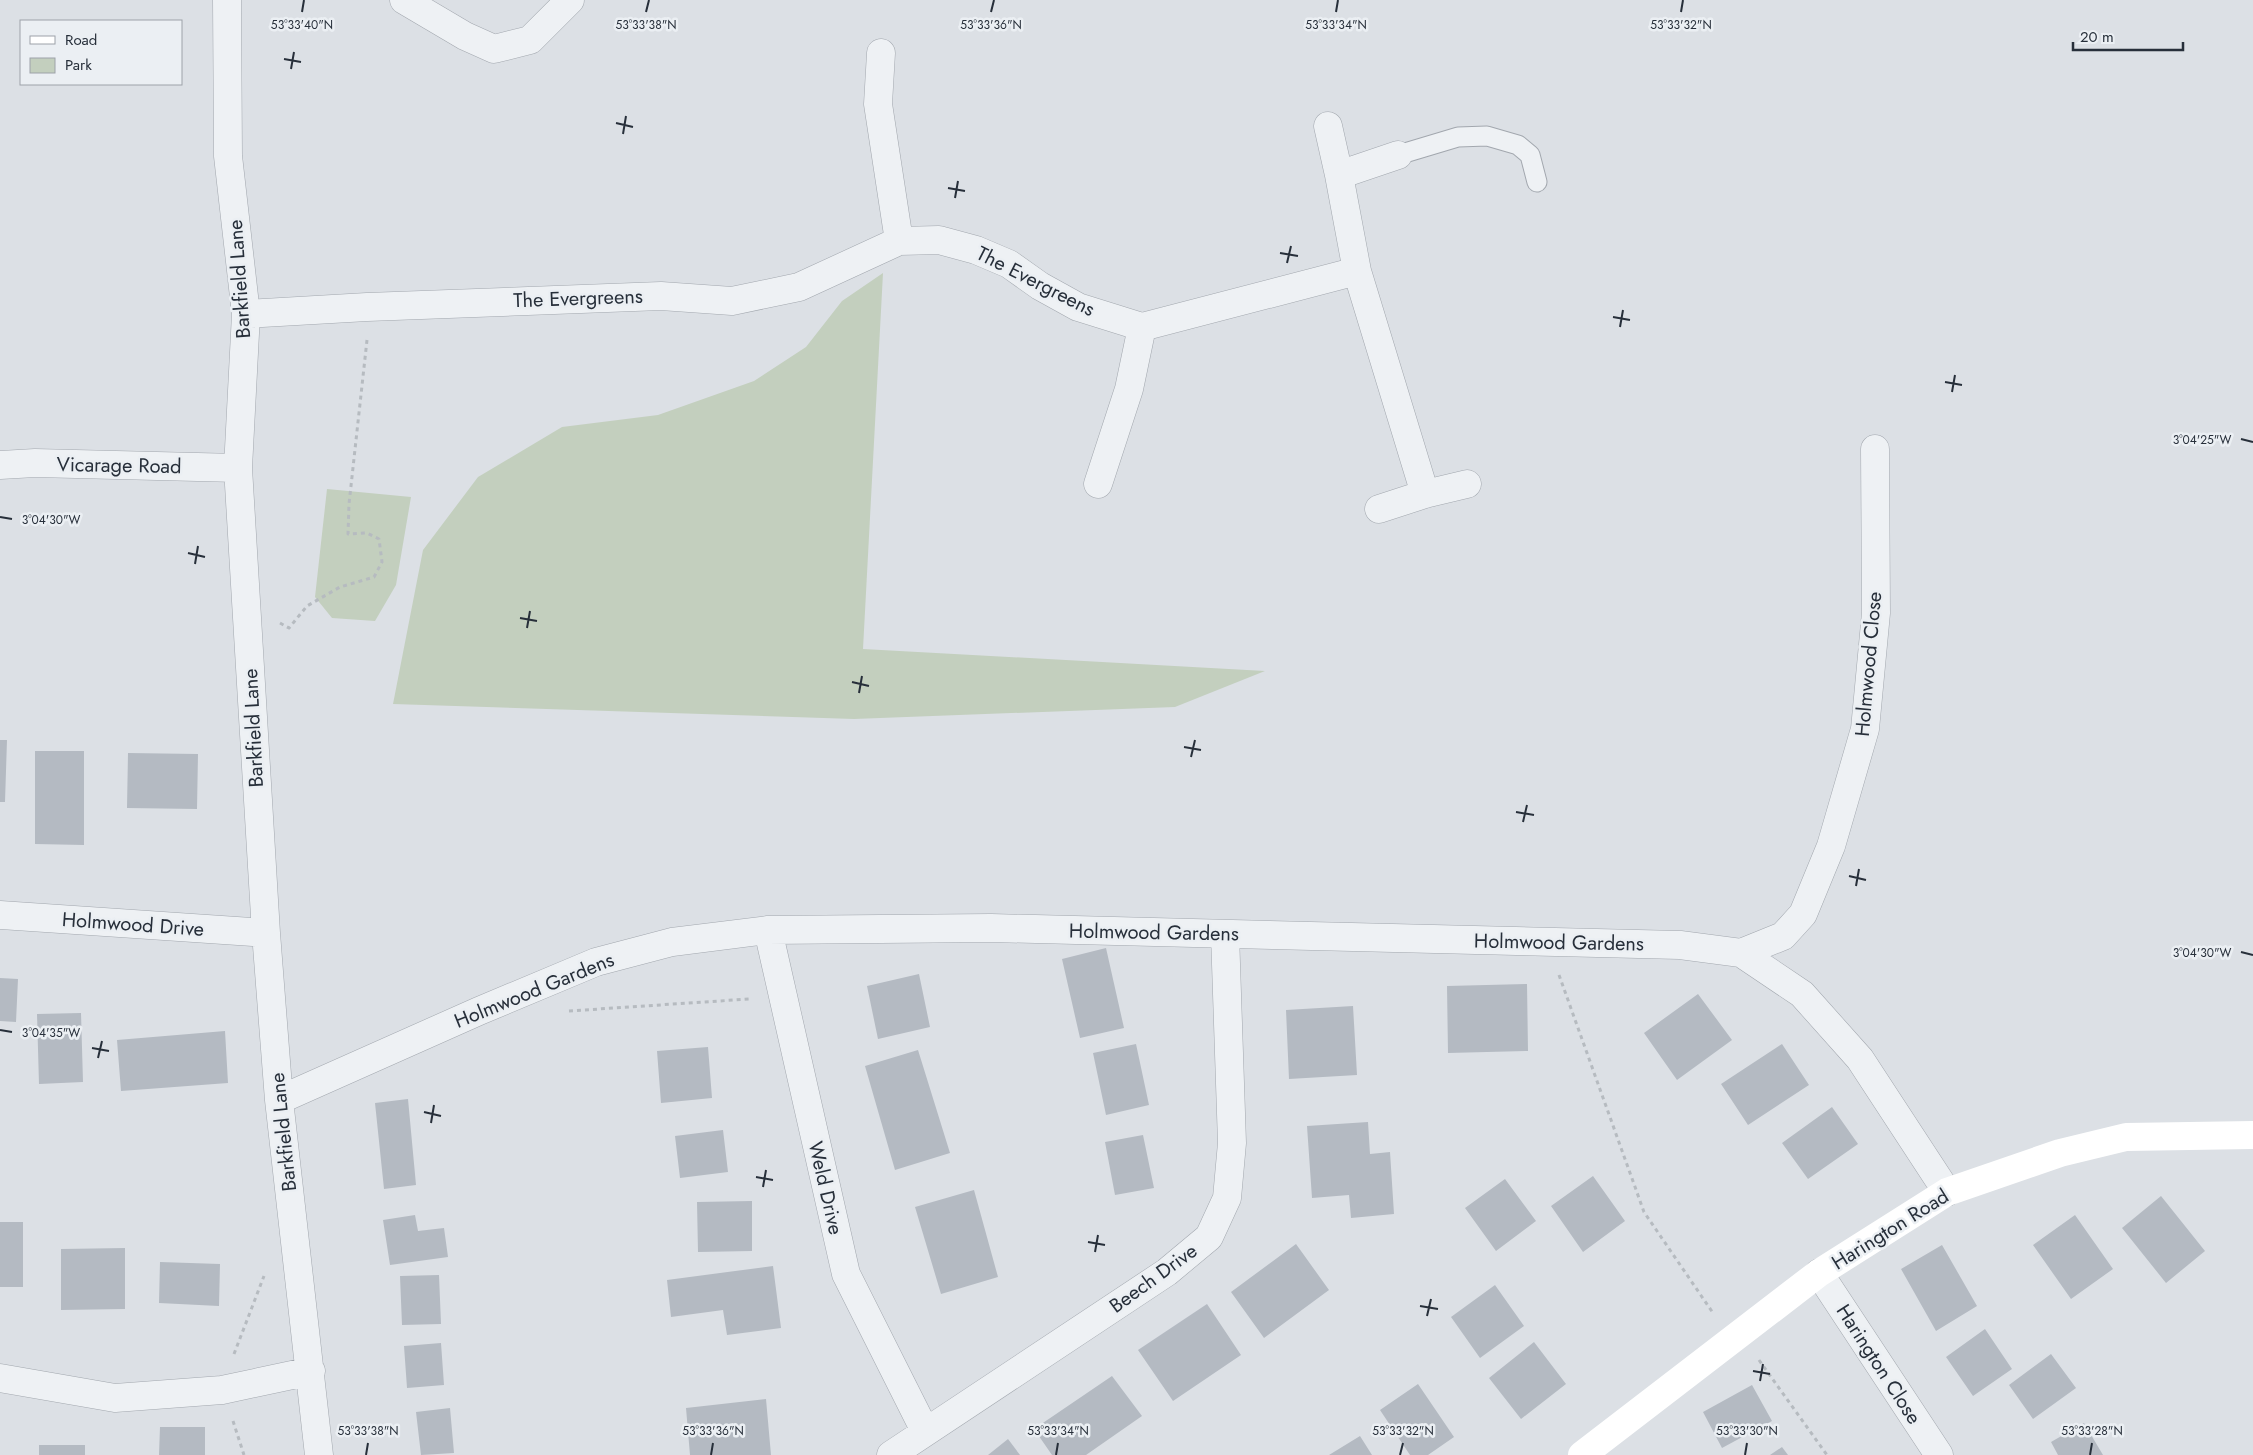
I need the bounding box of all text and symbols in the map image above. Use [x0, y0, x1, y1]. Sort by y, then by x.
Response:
text: 53°33'40"N [271, 16, 333, 34]
text: 53°33'38"N [615, 16, 677, 34]
text: 53°33'36"N [960, 16, 1022, 34]
text: 53°33'34"N [1305, 16, 1367, 34]
text: 53°33'32"N [1650, 16, 1712, 34]
legend [20, 20, 182, 85]
scale bar [2073, 20, 2183, 52]
text: 20 m [2080, 26, 2114, 48]
text: Road [65, 29, 97, 51]
text: Park [65, 54, 92, 76]
street label: Barkfield Lane [221, 219, 258, 339]
street label: The Evergreens [971, 239, 1100, 324]
street label: The Evergreens [513, 282, 643, 315]
text: 3°04'25"W [2173, 431, 2231, 449]
street label: Vicarage Road [56, 450, 182, 481]
text: 3°04'30"W [22, 511, 80, 529]
street label: Holmwood Close [1848, 590, 1889, 738]
street label: Barkfield Lane [236, 668, 271, 788]
street label: Holmwood Drive [61, 905, 205, 944]
street label: Holmwood Gardens [1069, 917, 1239, 948]
street label: Holmwood Gardens [1474, 927, 1644, 958]
text: 3°04'30"W [2173, 944, 2231, 962]
street label: Holmwood Gardens [450, 945, 618, 1036]
text: 3°04'35"W [22, 1024, 80, 1042]
street label: Barkfield Lane [263, 1071, 304, 1193]
street label: Weld Drive [801, 1139, 850, 1238]
street label: Harington Road [1826, 1182, 1954, 1277]
street label: Beech Drive [1103, 1237, 1203, 1320]
street label: Harington Close [1829, 1299, 1928, 1430]
text: 53°33'38"N [337, 1422, 399, 1440]
text: 53°33'36"N [682, 1422, 744, 1440]
text: 53°33'34"N [1027, 1422, 1089, 1440]
text: 53°33'32"N [1372, 1422, 1434, 1440]
text: 53°33'30"N [1716, 1422, 1778, 1440]
text: 53°33'28"N [2061, 1422, 2123, 1440]

